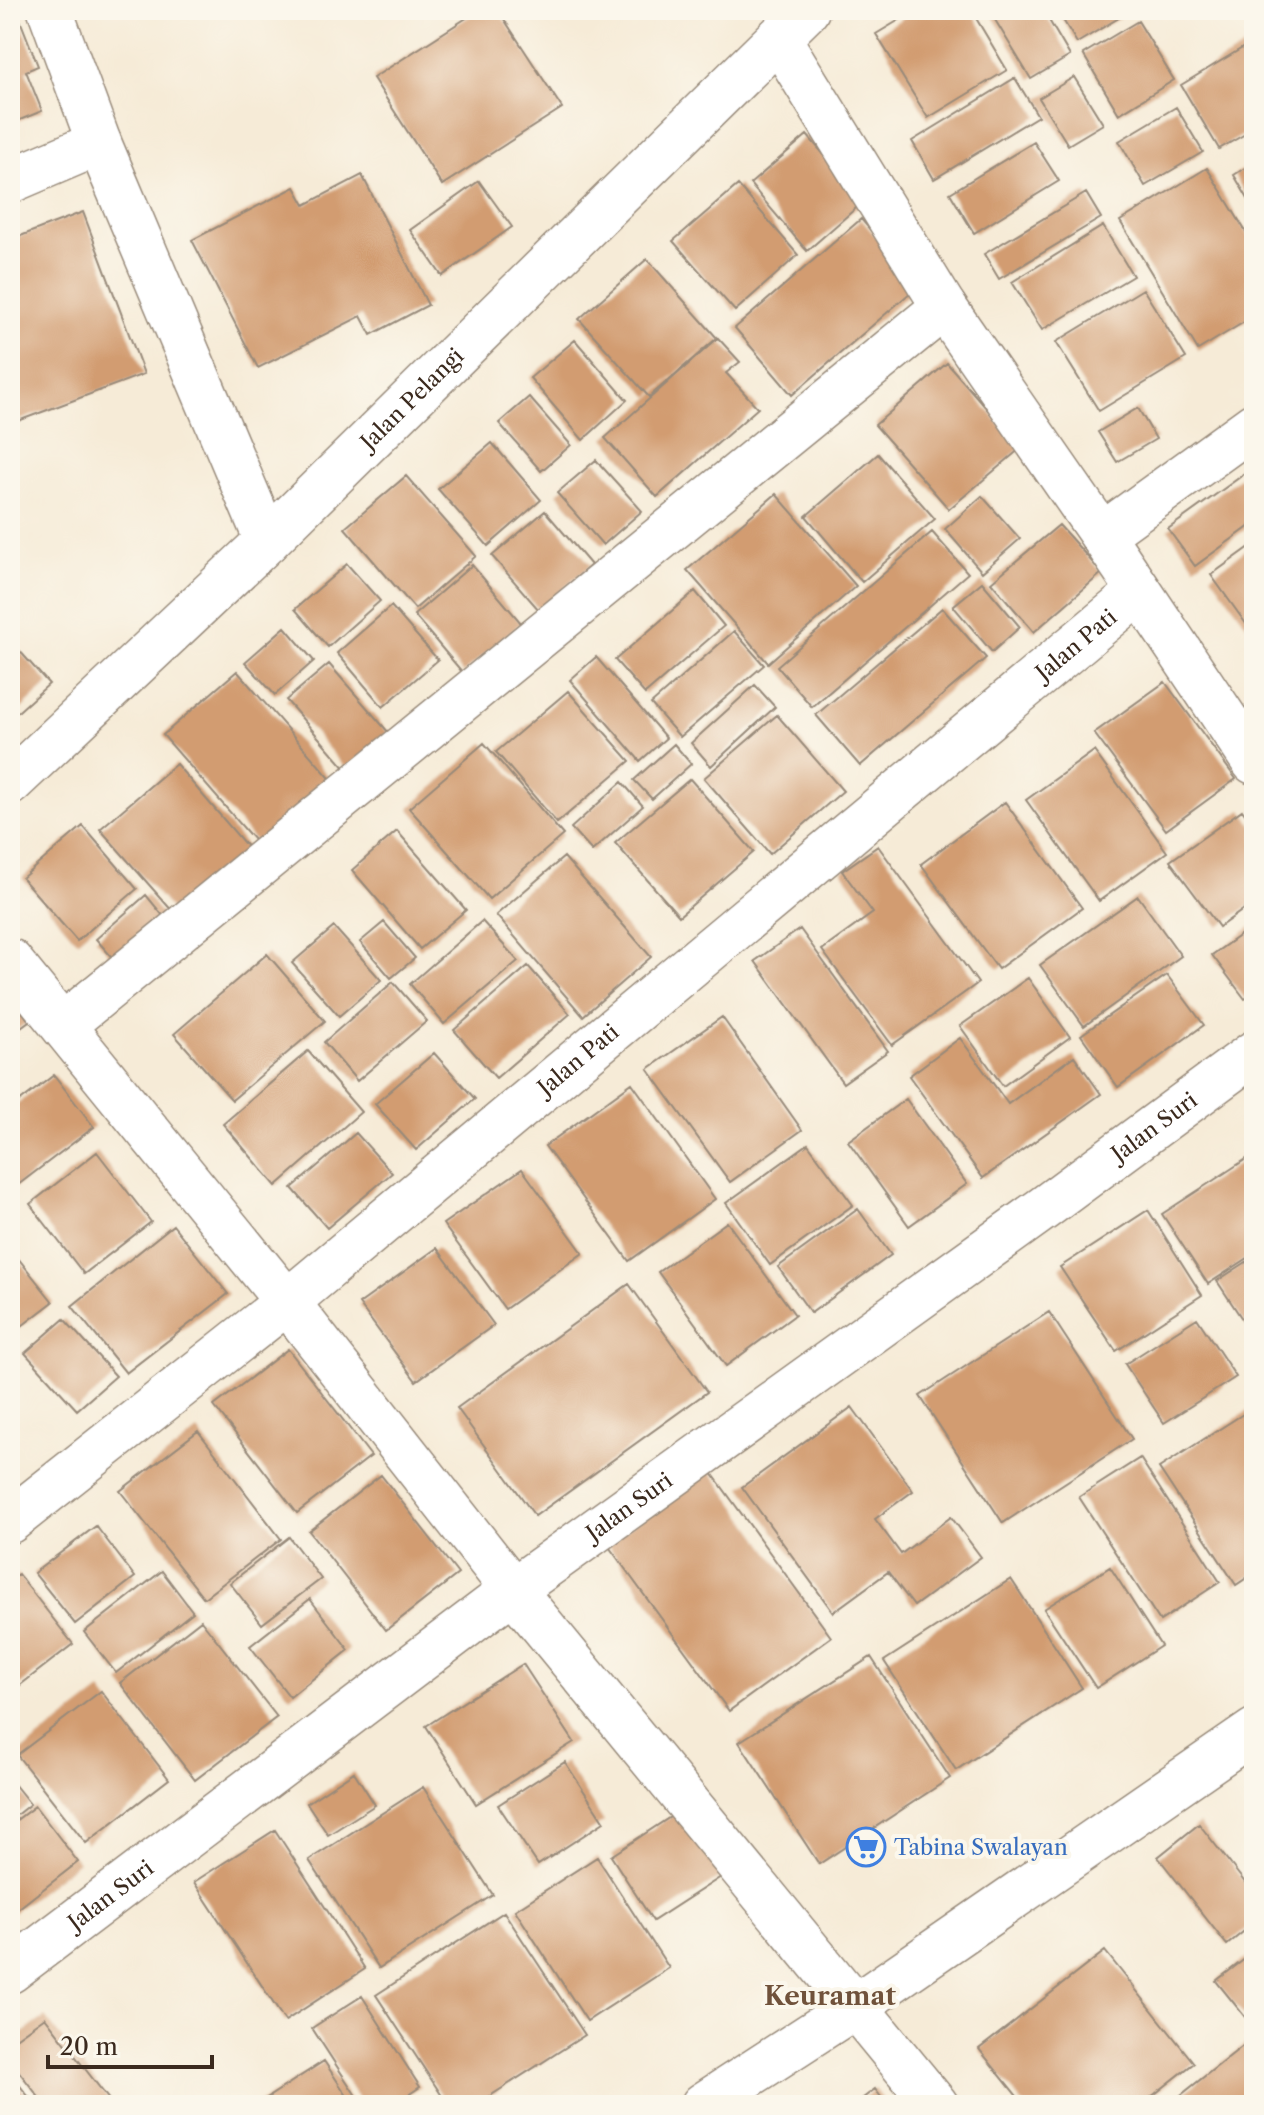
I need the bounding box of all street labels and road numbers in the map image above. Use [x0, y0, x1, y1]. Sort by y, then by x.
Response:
street label: Jalan Pelangi [353, 342, 469, 457]
street label: Jalan Pati [1028, 603, 1122, 688]
street label: Jalan Pati [530, 1018, 624, 1103]
street label: Jalan Suri [1104, 1086, 1202, 1169]
street label: Jalan Suri [578, 1466, 678, 1548]
street label: Jalan Suri [60, 1854, 159, 1938]

